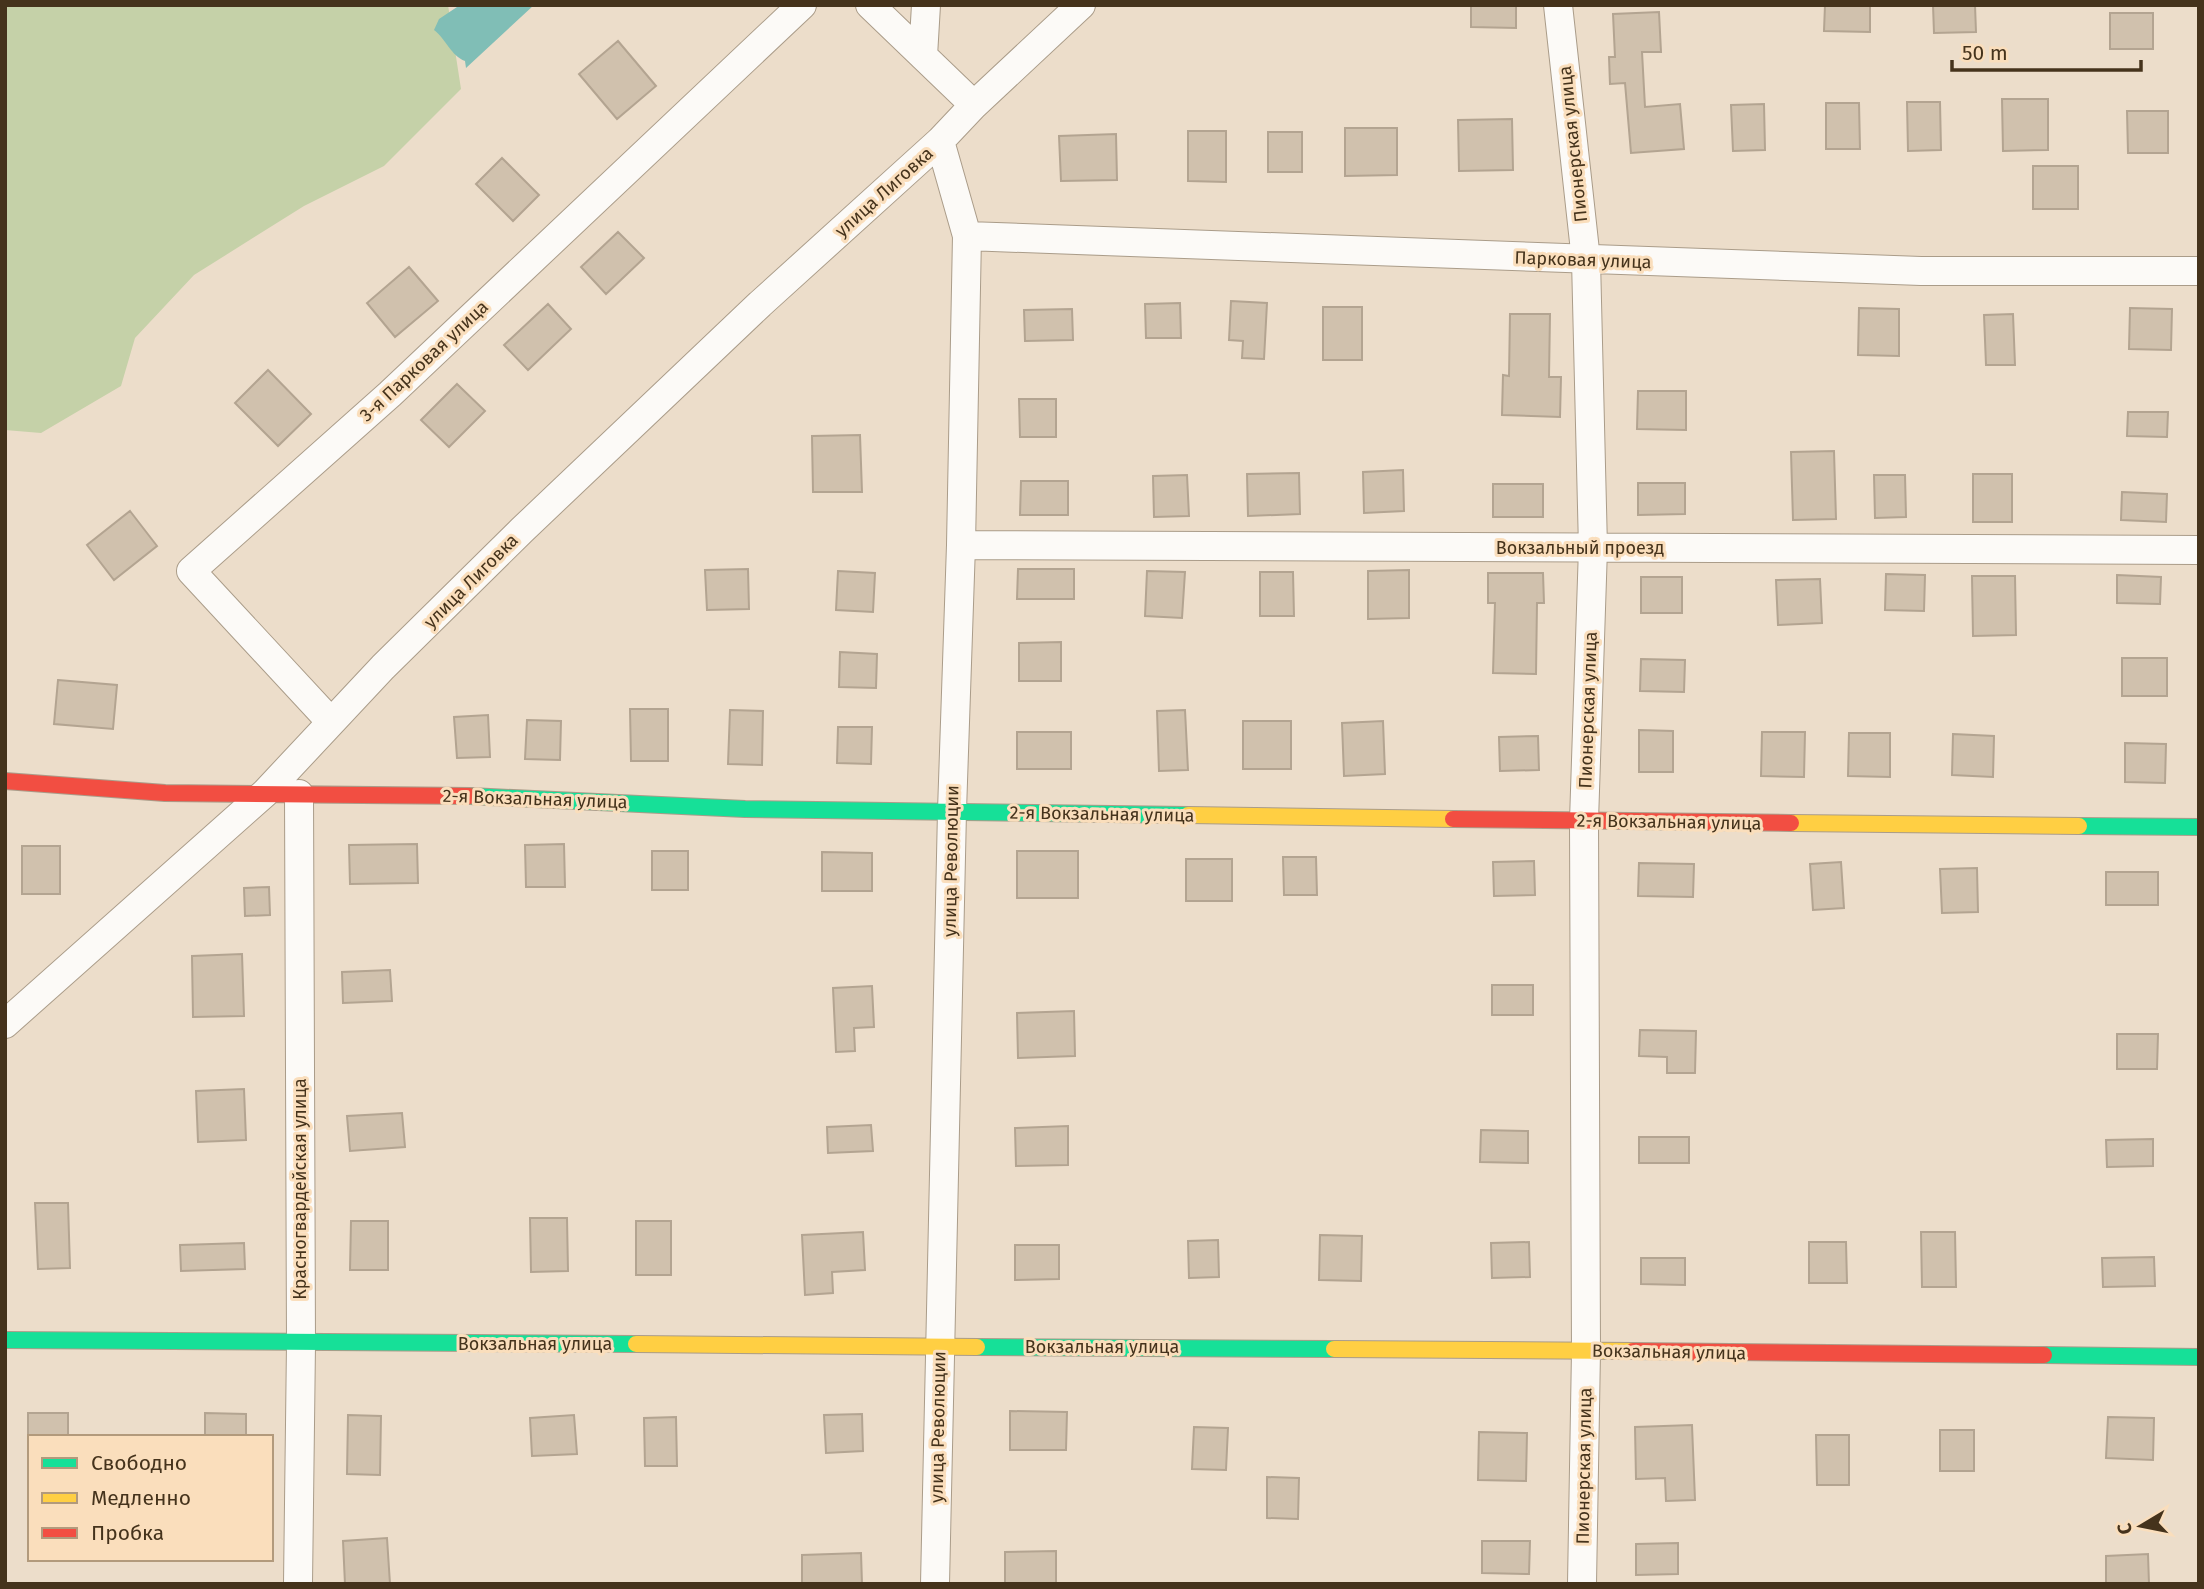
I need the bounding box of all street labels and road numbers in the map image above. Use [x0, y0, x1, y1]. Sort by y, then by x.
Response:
street label: Пионерская улица [1554, 65, 1592, 223]
street label: улица Лиговка [830, 142, 938, 242]
street label: Парковая улица [1514, 247, 1652, 273]
street label: 3-я Парковая улица [355, 296, 493, 426]
street label: улица Лиговка [419, 529, 523, 633]
street label: Вокзальный проезд [1496, 537, 1664, 559]
street label: Пионерская улица [1574, 631, 1602, 789]
street label: 2-я Вокзальная улица [442, 785, 628, 813]
street label: улица Революции [939, 785, 963, 937]
street label: 2-я Вокзальная улица [1009, 801, 1195, 827]
street label: 2-я Вокзальная улица [1576, 809, 1762, 835]
street label: Красногвардейская улица [289, 1078, 311, 1300]
street label: Вокзальная улица [458, 1333, 612, 1355]
street label: Вокзальная улица [1025, 1336, 1179, 1358]
street label: Вокзальная улица [1592, 1340, 1746, 1364]
street label: улица Революции [926, 1351, 950, 1503]
street label: Пионерская улица [1572, 1387, 1596, 1545]

